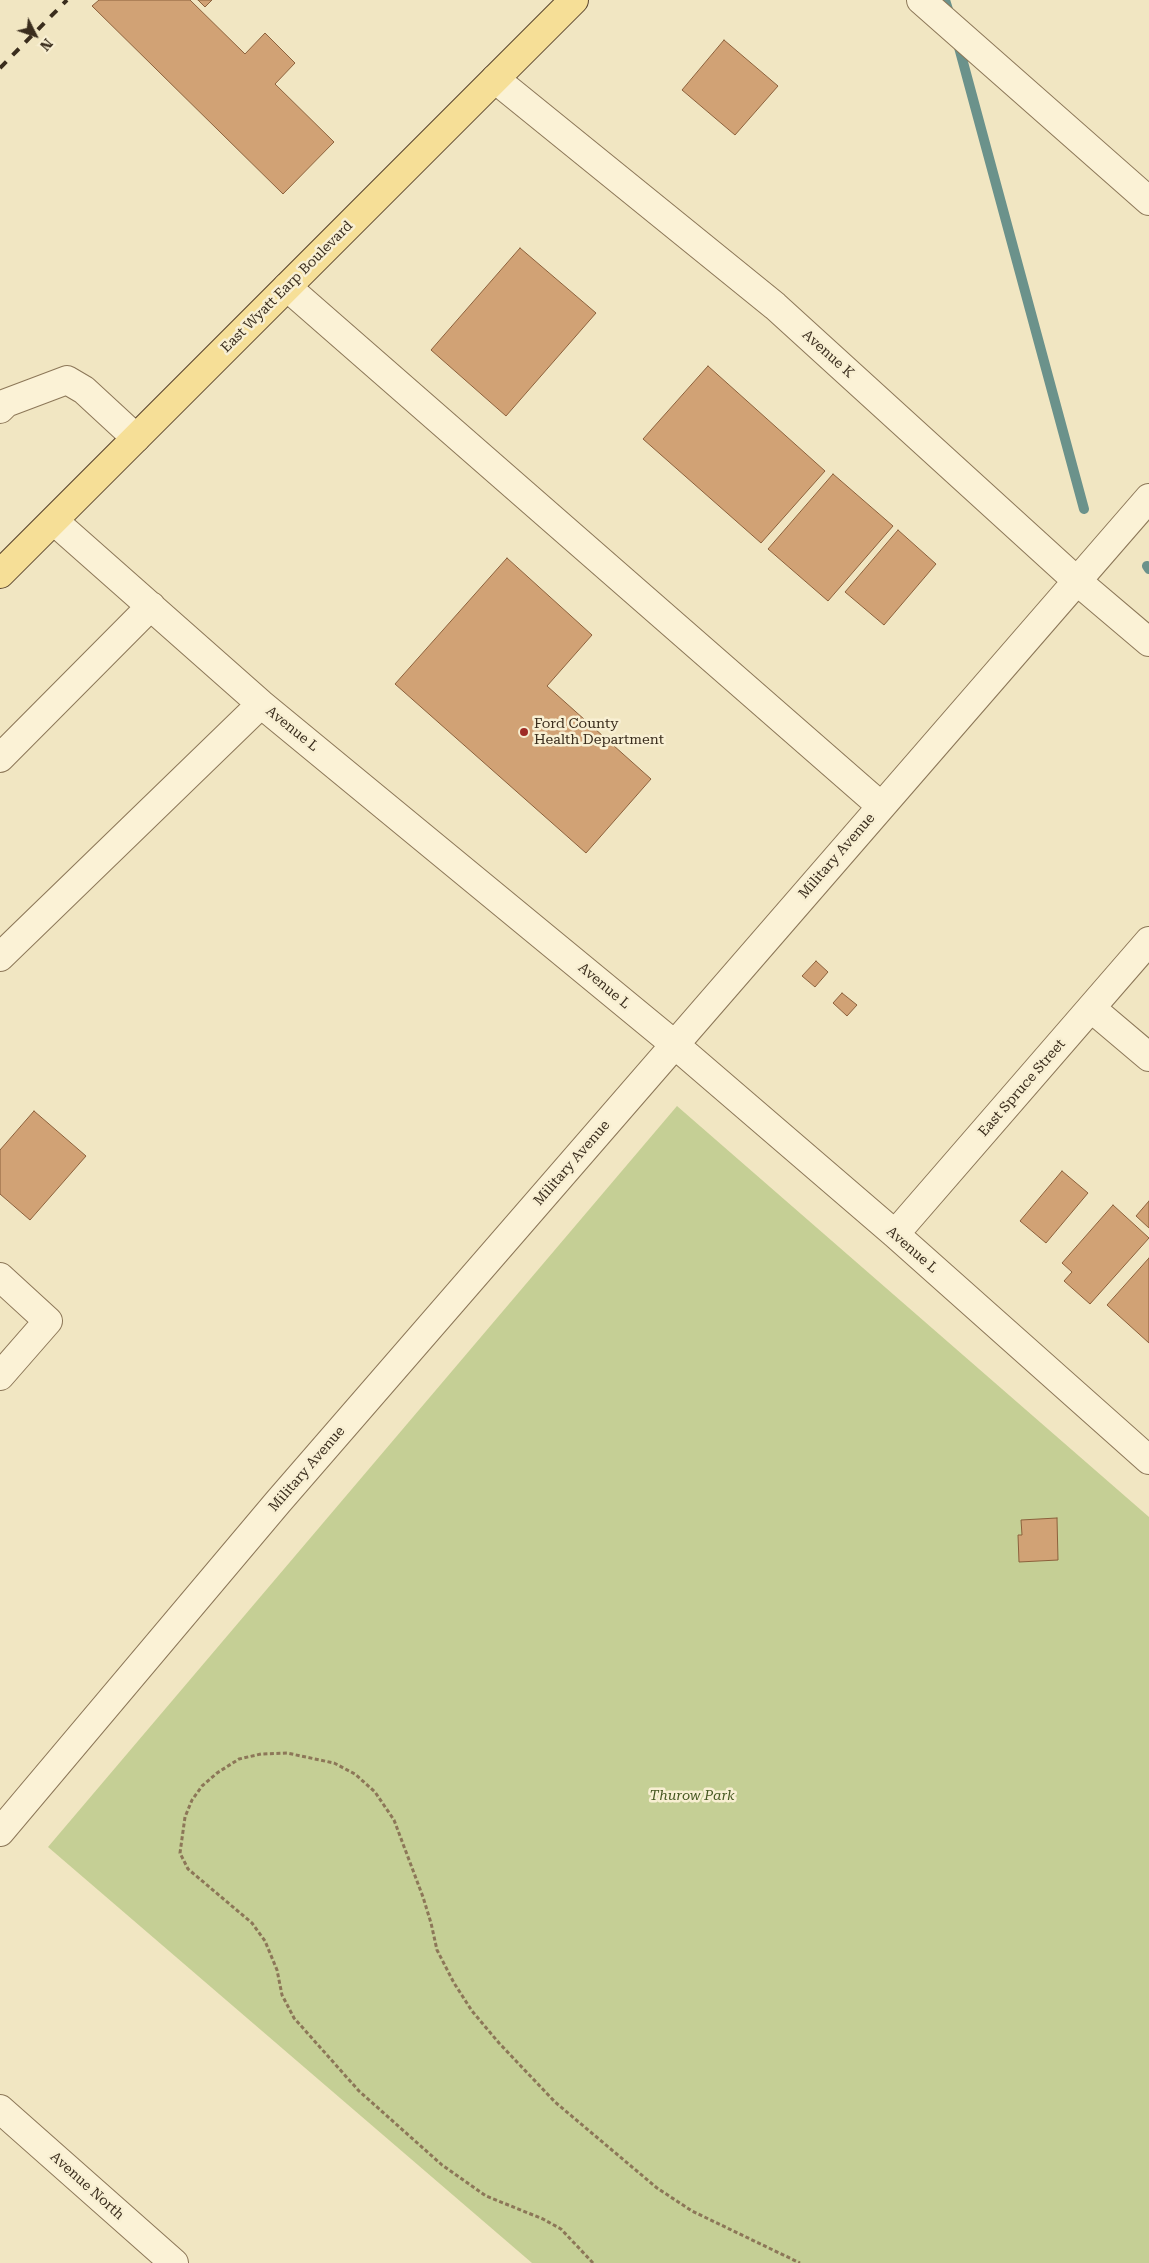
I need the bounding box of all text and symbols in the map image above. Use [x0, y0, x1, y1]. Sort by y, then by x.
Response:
north arrow [10, 10, 60, 60]
text: N [37, 36, 56, 54]
street label: East Wyatt Earp Boulevard [218, 218, 356, 356]
street label: Avenue K [799, 326, 857, 382]
street label: Avenue L [262, 703, 322, 755]
place label: Ford County Health Department [534, 716, 664, 749]
marker: Ford County Health Department [518, 726, 530, 738]
street label: Military Avenue [795, 810, 879, 902]
street label: Avenue L [575, 960, 633, 1012]
street label: East Spruce Street [975, 1036, 1069, 1140]
street label: Military Avenue [530, 1117, 614, 1209]
street label: Avenue L [883, 1223, 941, 1277]
street label: Military Avenue [265, 1423, 349, 1515]
park label: Thurow Park [649, 1788, 735, 1804]
street label: Avenue North [47, 2148, 127, 2224]

